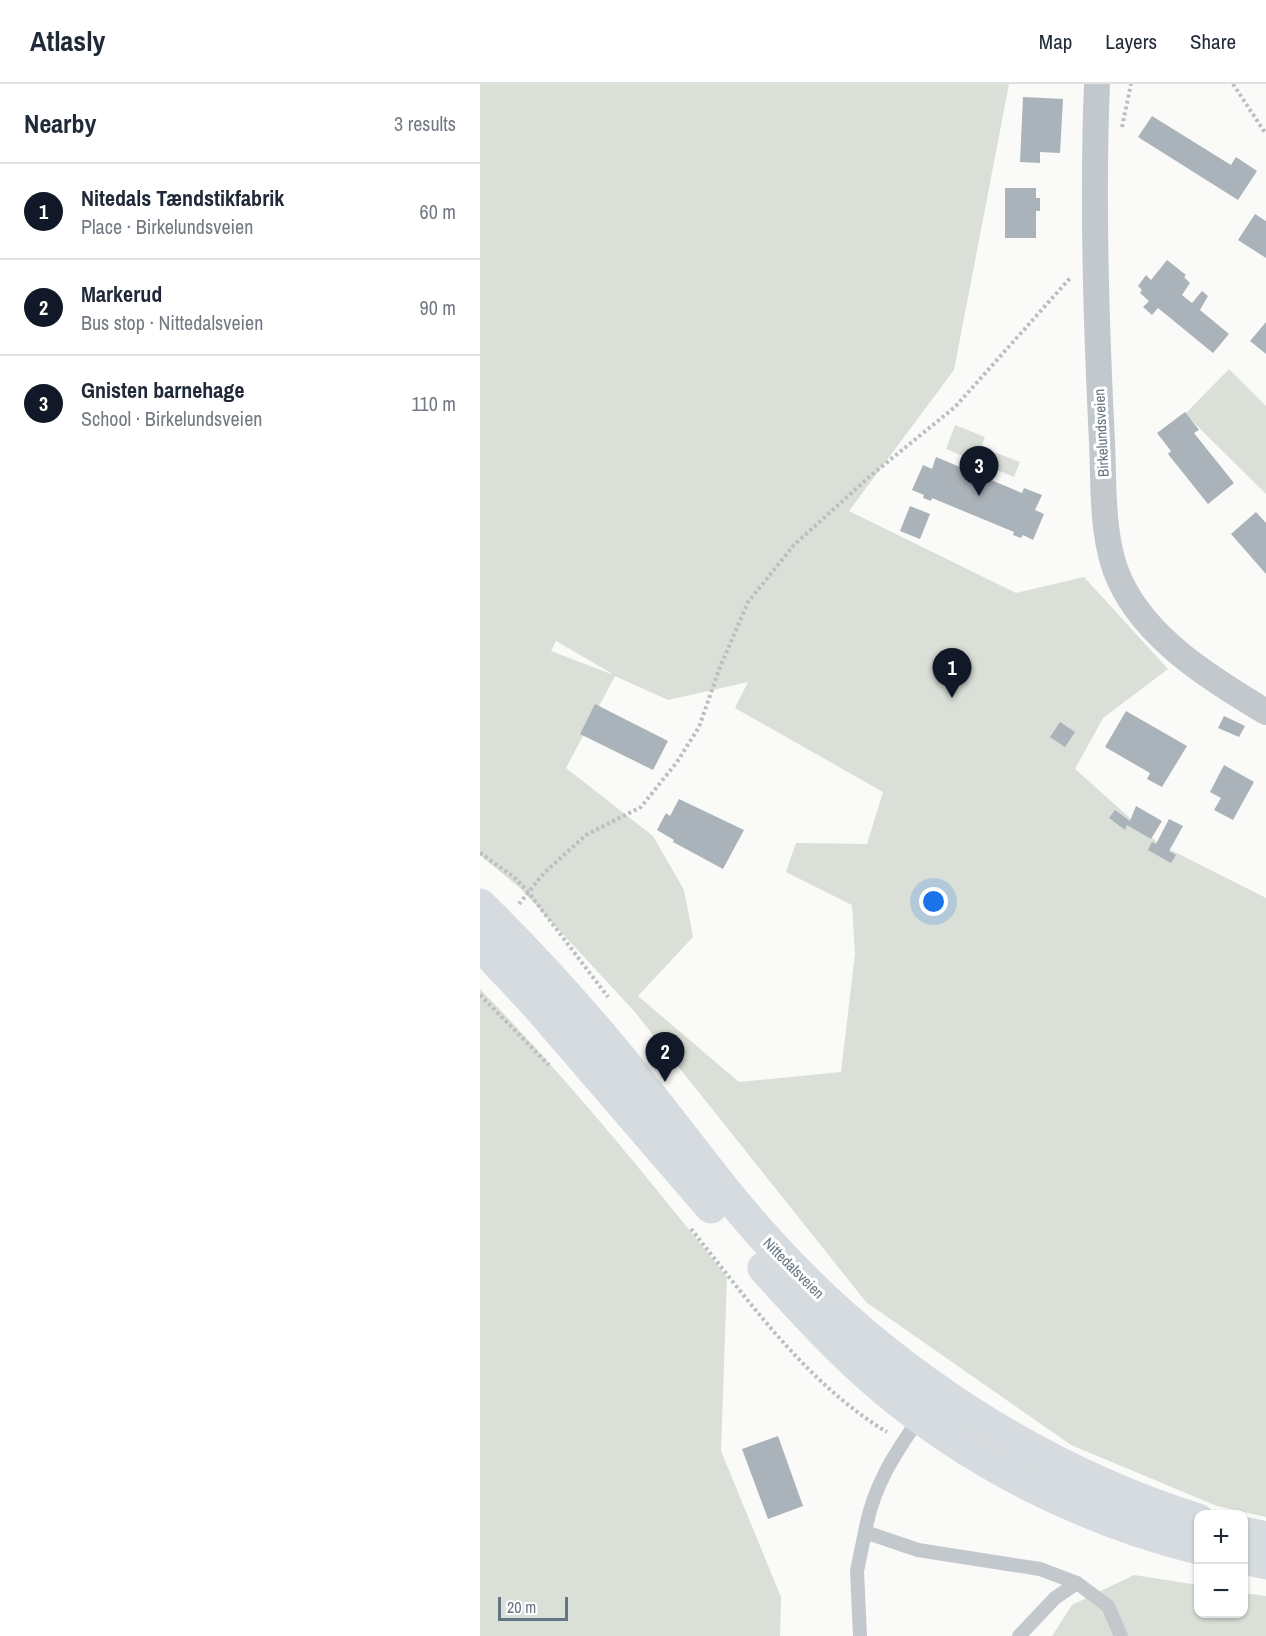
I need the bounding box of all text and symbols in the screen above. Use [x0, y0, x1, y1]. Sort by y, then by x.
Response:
text: Atlasly [30, 22, 105, 60]
text: Map [1039, 27, 1072, 56]
text: Layers [1105, 27, 1157, 56]
text: Share [1190, 27, 1236, 56]
text: Nearby [24, 106, 96, 141]
text: 3 results [394, 110, 456, 137]
text: Nitedals Tændstikfabrik [81, 183, 284, 213]
text: 1 [39, 198, 48, 225]
text: 60 m [420, 198, 456, 225]
text: Place · Birkelundsveien [81, 213, 253, 240]
text: Markerud [81, 279, 162, 309]
text: 2 [39, 294, 48, 321]
text: 90 m [420, 294, 456, 321]
text: Bus stop · Nittedalsveien [81, 309, 263, 336]
text: Gnisten barnehage [81, 375, 244, 405]
street label: Birkelundsveien [1088, 388, 1114, 478]
text: 3 [39, 390, 48, 417]
text: 110 m [412, 390, 456, 417]
text: School · Birkelundsveien [81, 405, 262, 432]
pin: 3 [960, 446, 998, 496]
pin: 1 [932, 648, 972, 698]
your location [919, 887, 948, 916]
pin: 2 [646, 1032, 684, 1082]
street label: Nittedalsveien [759, 1233, 829, 1303]
map controls [1194, 1510, 1248, 1618]
button: + [1194, 1510, 1248, 1564]
button: − [1194, 1564, 1248, 1618]
scale bar [498, 1594, 568, 1622]
text: 20 m [507, 1596, 536, 1618]

